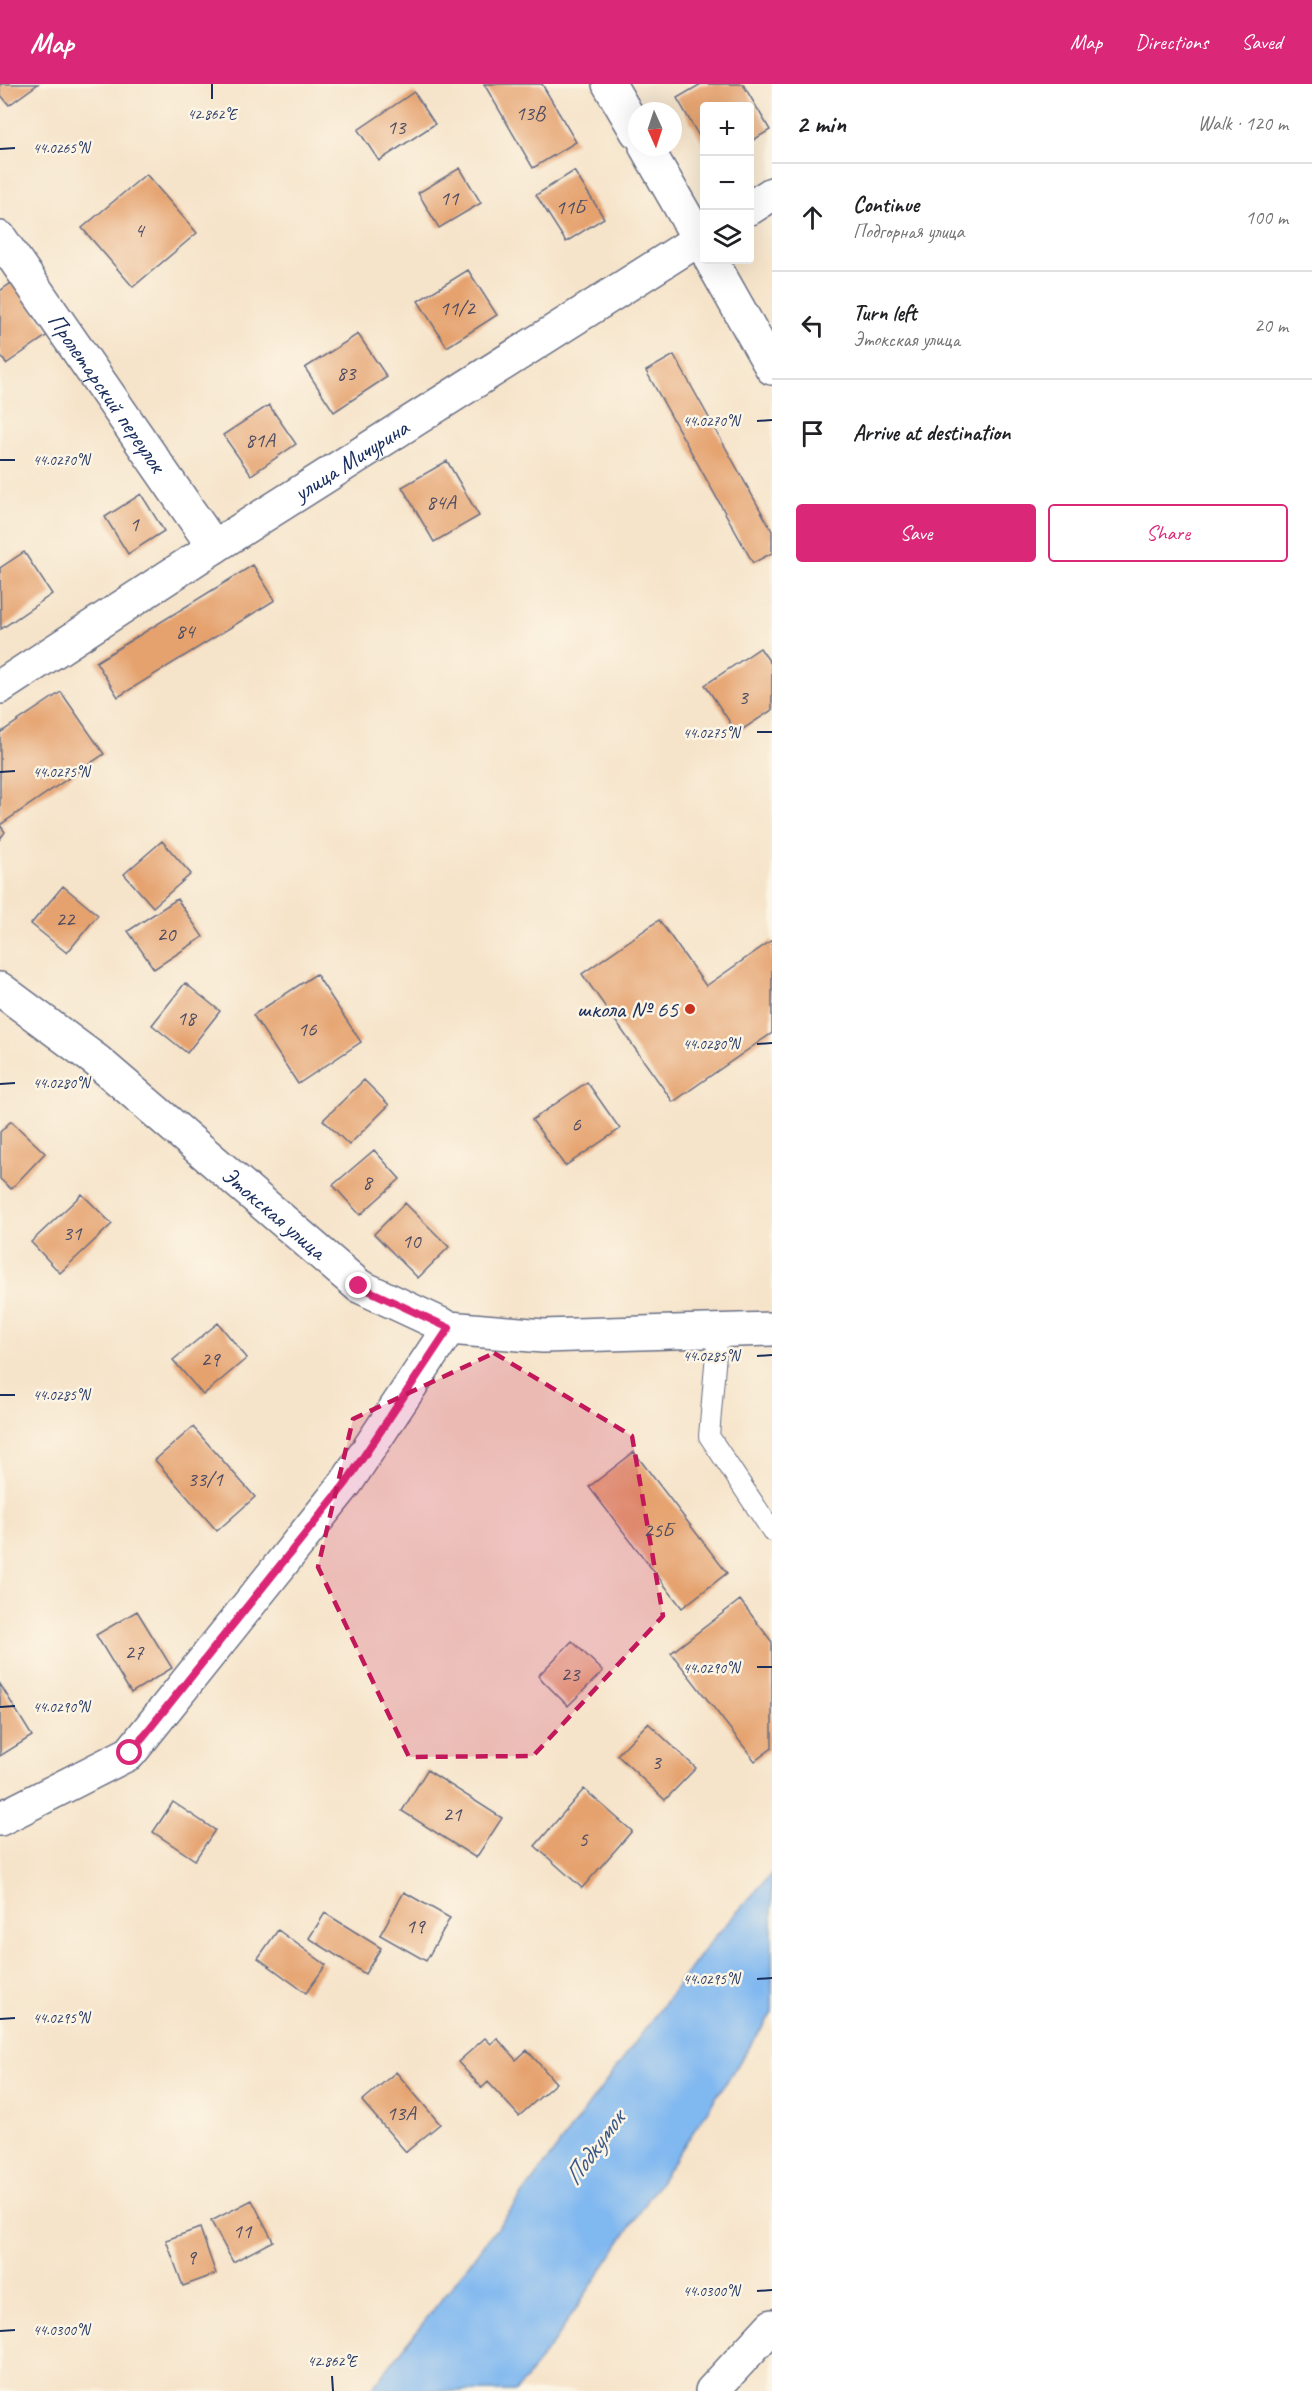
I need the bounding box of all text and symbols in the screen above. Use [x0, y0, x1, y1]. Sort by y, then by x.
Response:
text: Map [30, 25, 73, 60]
text: Map [1070, 29, 1102, 55]
text: Directions [1135, 29, 1208, 55]
text: Saved [1241, 29, 1282, 55]
house number: 13В [515, 100, 547, 126]
north arrow [628, 102, 682, 156]
map controls [700, 102, 754, 264]
button: + [700, 102, 754, 156]
text: 42.862°E [188, 105, 239, 124]
text: 2 min [796, 107, 846, 140]
text: Walk · 120 m [1198, 111, 1288, 136]
house number: 13 [387, 114, 407, 140]
text: 44.0265°N [33, 139, 92, 158]
button: − [700, 156, 754, 210]
house number: 11 [440, 185, 460, 211]
text: Continue [853, 191, 919, 219]
house number: 11Б [555, 194, 588, 220]
icon: ahead [796, 201, 829, 234]
text: 100 m [1245, 205, 1288, 230]
button: layers [700, 210, 754, 264]
house number: 4 [134, 217, 146, 243]
text: Подгорная улица [853, 219, 964, 244]
house number: 11/2 [439, 295, 476, 321]
text: Turn left [853, 299, 917, 327]
street label: Пролетарский переулок [41, 307, 174, 480]
icon: left [796, 309, 829, 342]
text: 20 m [1254, 313, 1288, 338]
text: Этокская улица [853, 327, 960, 352]
house number: 83 [337, 360, 357, 386]
street label: улица Мичурина [286, 412, 415, 509]
text: 44.0270°N [683, 412, 742, 431]
icon: arrive [796, 417, 829, 450]
text: Arrive at destination [853, 419, 1010, 447]
house number: 81А [245, 427, 276, 453]
text: 44.0270°N [33, 451, 92, 470]
house number: 84А [426, 489, 457, 515]
button: Save [796, 504, 1036, 562]
button: Share [1048, 504, 1288, 562]
house number: 1 [129, 511, 140, 537]
house number: 84 [176, 618, 197, 644]
house number: 3 [738, 684, 749, 710]
text: 44.0275°N [683, 724, 742, 743]
text: 44.0275°N [33, 763, 92, 782]
house number: 22 [56, 906, 76, 932]
house number: 20 [157, 921, 177, 947]
place label: школа № 65 [577, 994, 679, 1024]
marker: школа № 65 [683, 1002, 697, 1016]
house number: 18 [177, 1005, 198, 1031]
house number: 16 [298, 1016, 317, 1042]
text: 44.0280°N [683, 1035, 742, 1054]
text: 44.0280°N [33, 1074, 92, 1093]
house number: 6 [571, 1111, 581, 1137]
street label: Этокская улица [215, 1160, 334, 1268]
house number: 8 [362, 1169, 374, 1195]
house number: 31 [63, 1220, 83, 1246]
house number: 10 [402, 1228, 422, 1254]
route end [345, 1272, 371, 1298]
house number: 29 [201, 1346, 221, 1372]
text: 44.0285°N [683, 1347, 742, 1366]
text: 44.0285°N [33, 1386, 92, 1405]
house number: 33/1 [187, 1466, 224, 1492]
house number: 25Б [643, 1517, 676, 1543]
house number: 27 [125, 1639, 145, 1665]
text: 44.0290°N [683, 1659, 742, 1678]
house number: 23 [561, 1661, 581, 1687]
text: 44.0290°N [33, 1698, 92, 1717]
route start [116, 1739, 142, 1765]
house number: 3 [651, 1749, 662, 1775]
house number: 21 [443, 1801, 463, 1827]
house number: 5 [578, 1826, 589, 1852]
house number: 19 [406, 1913, 426, 1939]
text: 44.0295°N [683, 1970, 742, 1989]
text: 44.0295°N [33, 2009, 92, 2028]
house number: 13А [386, 2100, 417, 2126]
water label: Подкумок [556, 2101, 635, 2192]
house number: 11 [233, 2218, 253, 2244]
house number: 9 [186, 2244, 197, 2270]
text: 44.0300°N [683, 2282, 742, 2301]
text: 44.0300°N [33, 2321, 92, 2340]
text: 42.862°E [308, 2352, 359, 2371]

